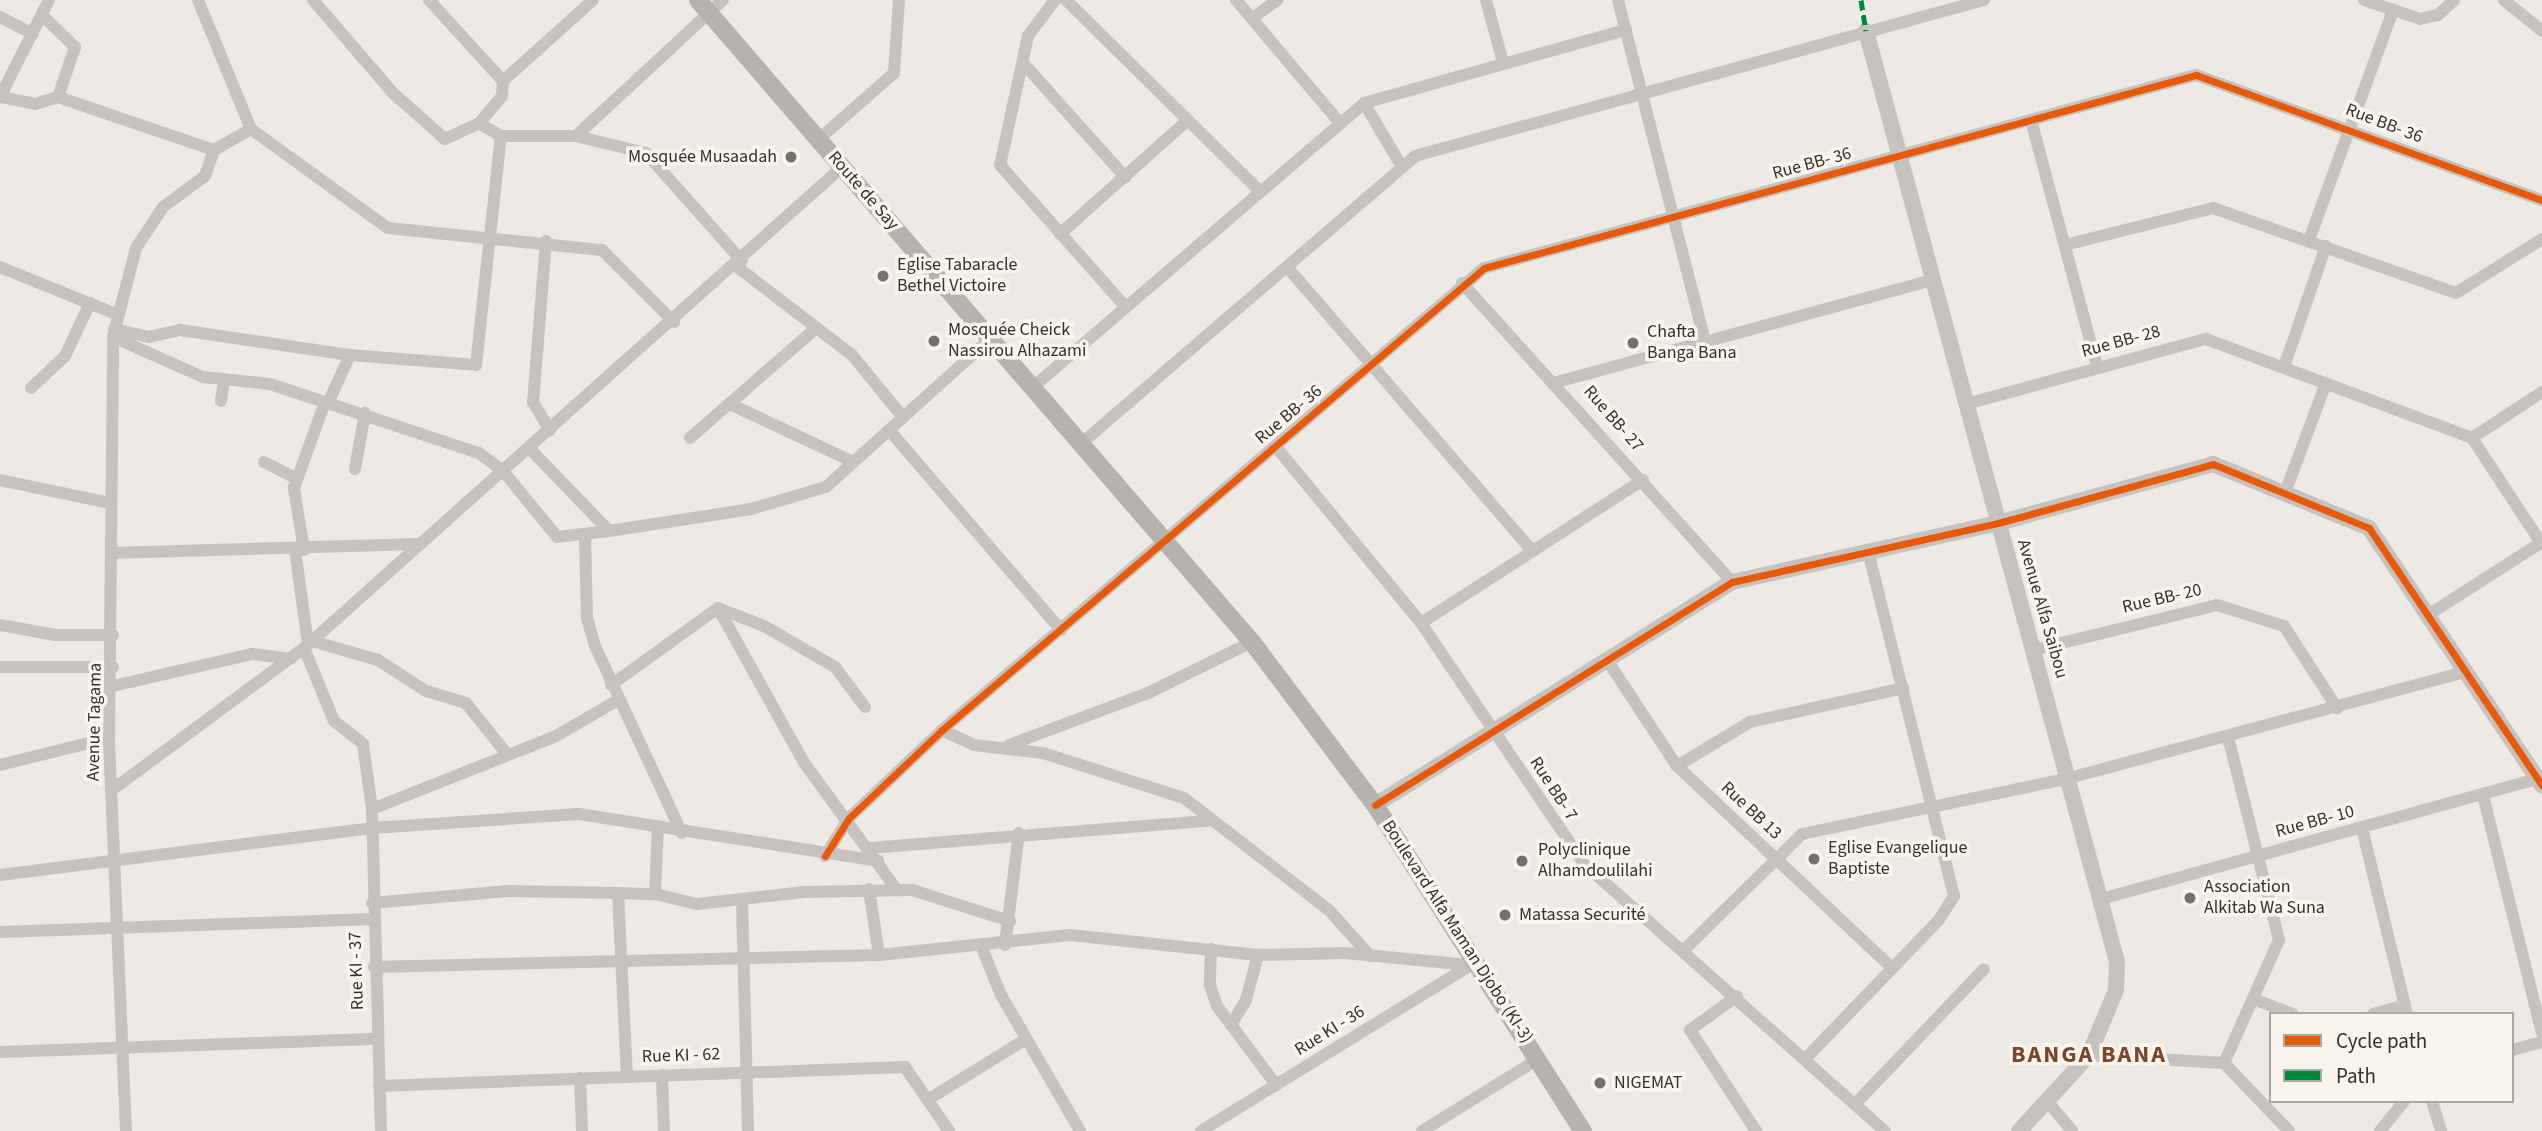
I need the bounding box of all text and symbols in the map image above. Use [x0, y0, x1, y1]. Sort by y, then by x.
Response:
street label: Rue BB- 36 [2342, 99, 2426, 149]
street label: Rue BB- 36 [1770, 143, 1854, 185]
place label: Mosquée Musaadah [628, 146, 777, 168]
street label: Route de Say [823, 147, 903, 235]
marker: Mosquée Musaadah [783, 149, 799, 165]
place label: Eglise Tabaracle Bethel Victoire [897, 255, 1017, 298]
marker: Eglise Tabaracle Bethel Victoire [875, 268, 891, 284]
place label: Mosquée Cheick Nassirou Alhazami [948, 320, 1086, 362]
street label: Rue BB- 28 [2079, 321, 2163, 363]
place label: Chafta Banga Bana [1647, 322, 1737, 364]
marker: Mosquée Cheick Nassirou Alhazami [926, 333, 942, 349]
marker: Chafta Banga Bana [1625, 335, 1641, 351]
street label: Rue BB- 36 [1251, 381, 1327, 449]
street label: Rue BB- 27 [1578, 381, 1648, 457]
street label: Avenue Alfa Saibou [2012, 537, 2072, 681]
street label: Rue BB- 20 [2120, 579, 2204, 619]
street label: Avenue Tagama [83, 663, 107, 781]
street label: Rue BB- 7 [1524, 753, 1582, 825]
street label: Rue BB 13 [1716, 777, 1786, 845]
street label: Rue BB- 10 [2273, 801, 2357, 843]
street label: Boulevard Alfa Maman Djobo (KI-3) [1377, 817, 1537, 1047]
place label: Eglise Evangelique Baptiste [1828, 838, 1967, 880]
place label: Polyclinique Alhamdoulilahi [1538, 840, 1653, 882]
marker: Polyclinique Alhamdoulilahi [1512, 851, 1532, 871]
marker: Eglise Evangelique Baptiste [1806, 851, 1822, 867]
place label: Association Alkitab Wa Suna [2204, 877, 2325, 920]
marker: Association Alkitab Wa Suna [2182, 890, 2198, 906]
place label: Matassa Securité [1519, 904, 1645, 926]
marker: Matassa Securité [1497, 907, 1513, 923]
street label: Rue KI - 37 [345, 931, 369, 1011]
street label: Rue KI - 36 [1291, 1001, 1369, 1061]
legend [2269, 1012, 2514, 1103]
text: Cycle path [2336, 1026, 2427, 1056]
district label: BANGA BANA [2012, 1041, 2166, 1069]
street label: Rue KI - 62 [641, 1044, 721, 1068]
text: Path [2336, 1061, 2376, 1091]
place label: NIGEMAT [1614, 1072, 1682, 1094]
marker: NIGEMAT [1592, 1075, 1608, 1091]

